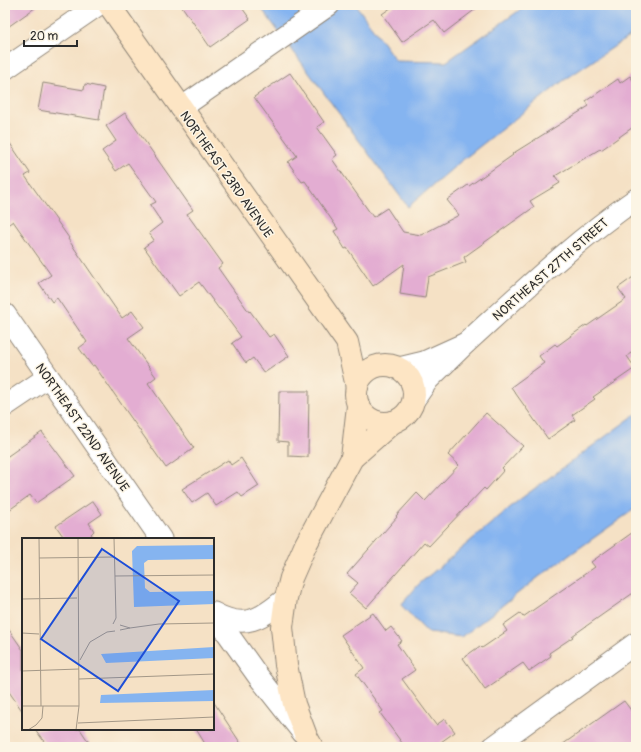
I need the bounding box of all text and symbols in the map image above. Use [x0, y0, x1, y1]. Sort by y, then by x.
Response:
scale bar [24, 22, 77, 48]
text: 20 m [30, 29, 59, 44]
street label: NORTHEAST 23RD AVENUE [176, 108, 276, 241]
street label: NORTHEAST 27TH STREET [489, 215, 612, 324]
street label: NORTHEAST 22ND AVENUE [32, 360, 133, 495]
inset map [22, 538, 214, 730]

